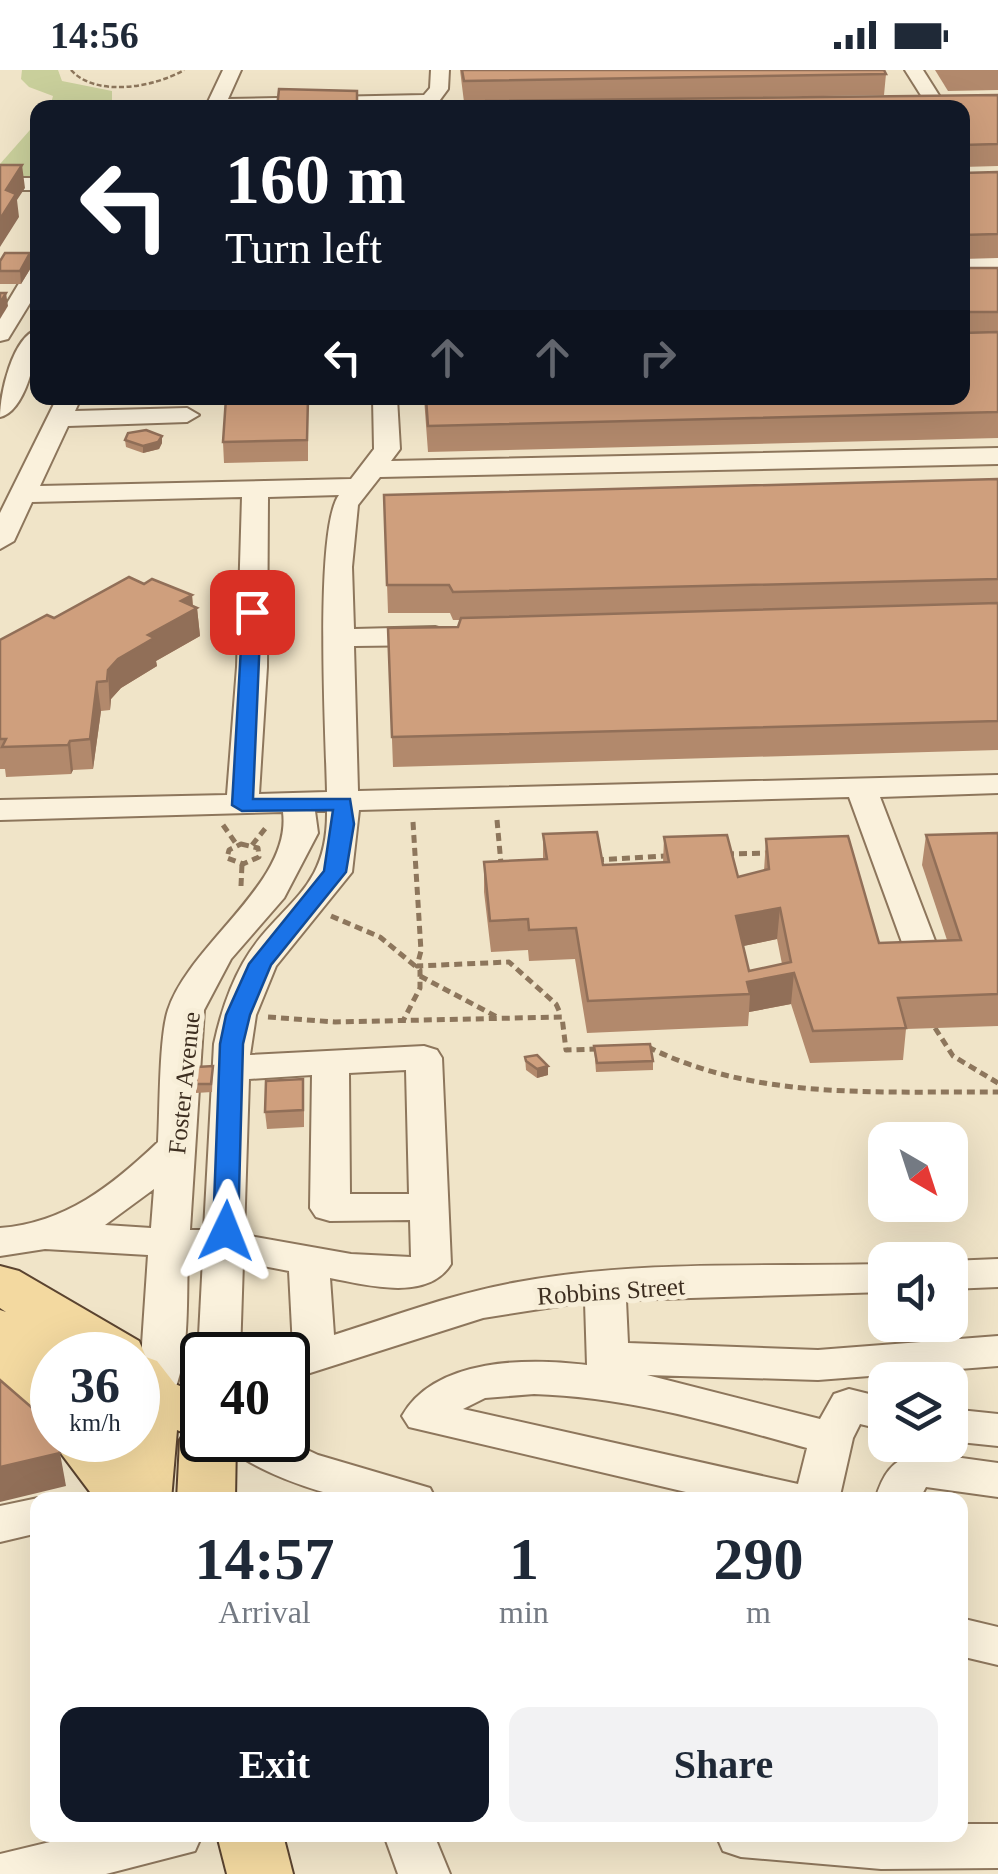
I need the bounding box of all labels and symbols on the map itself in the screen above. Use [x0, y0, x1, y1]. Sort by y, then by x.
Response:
pin [210, 570, 295, 655]
street label: Foster Avenue [163, 1010, 205, 1156]
north arrow [868, 1122, 968, 1222]
position arrow [174, 1179, 278, 1283]
street label: Robbins Street [536, 1272, 686, 1310]
speed limit sign: 40 [180, 1332, 310, 1462]

